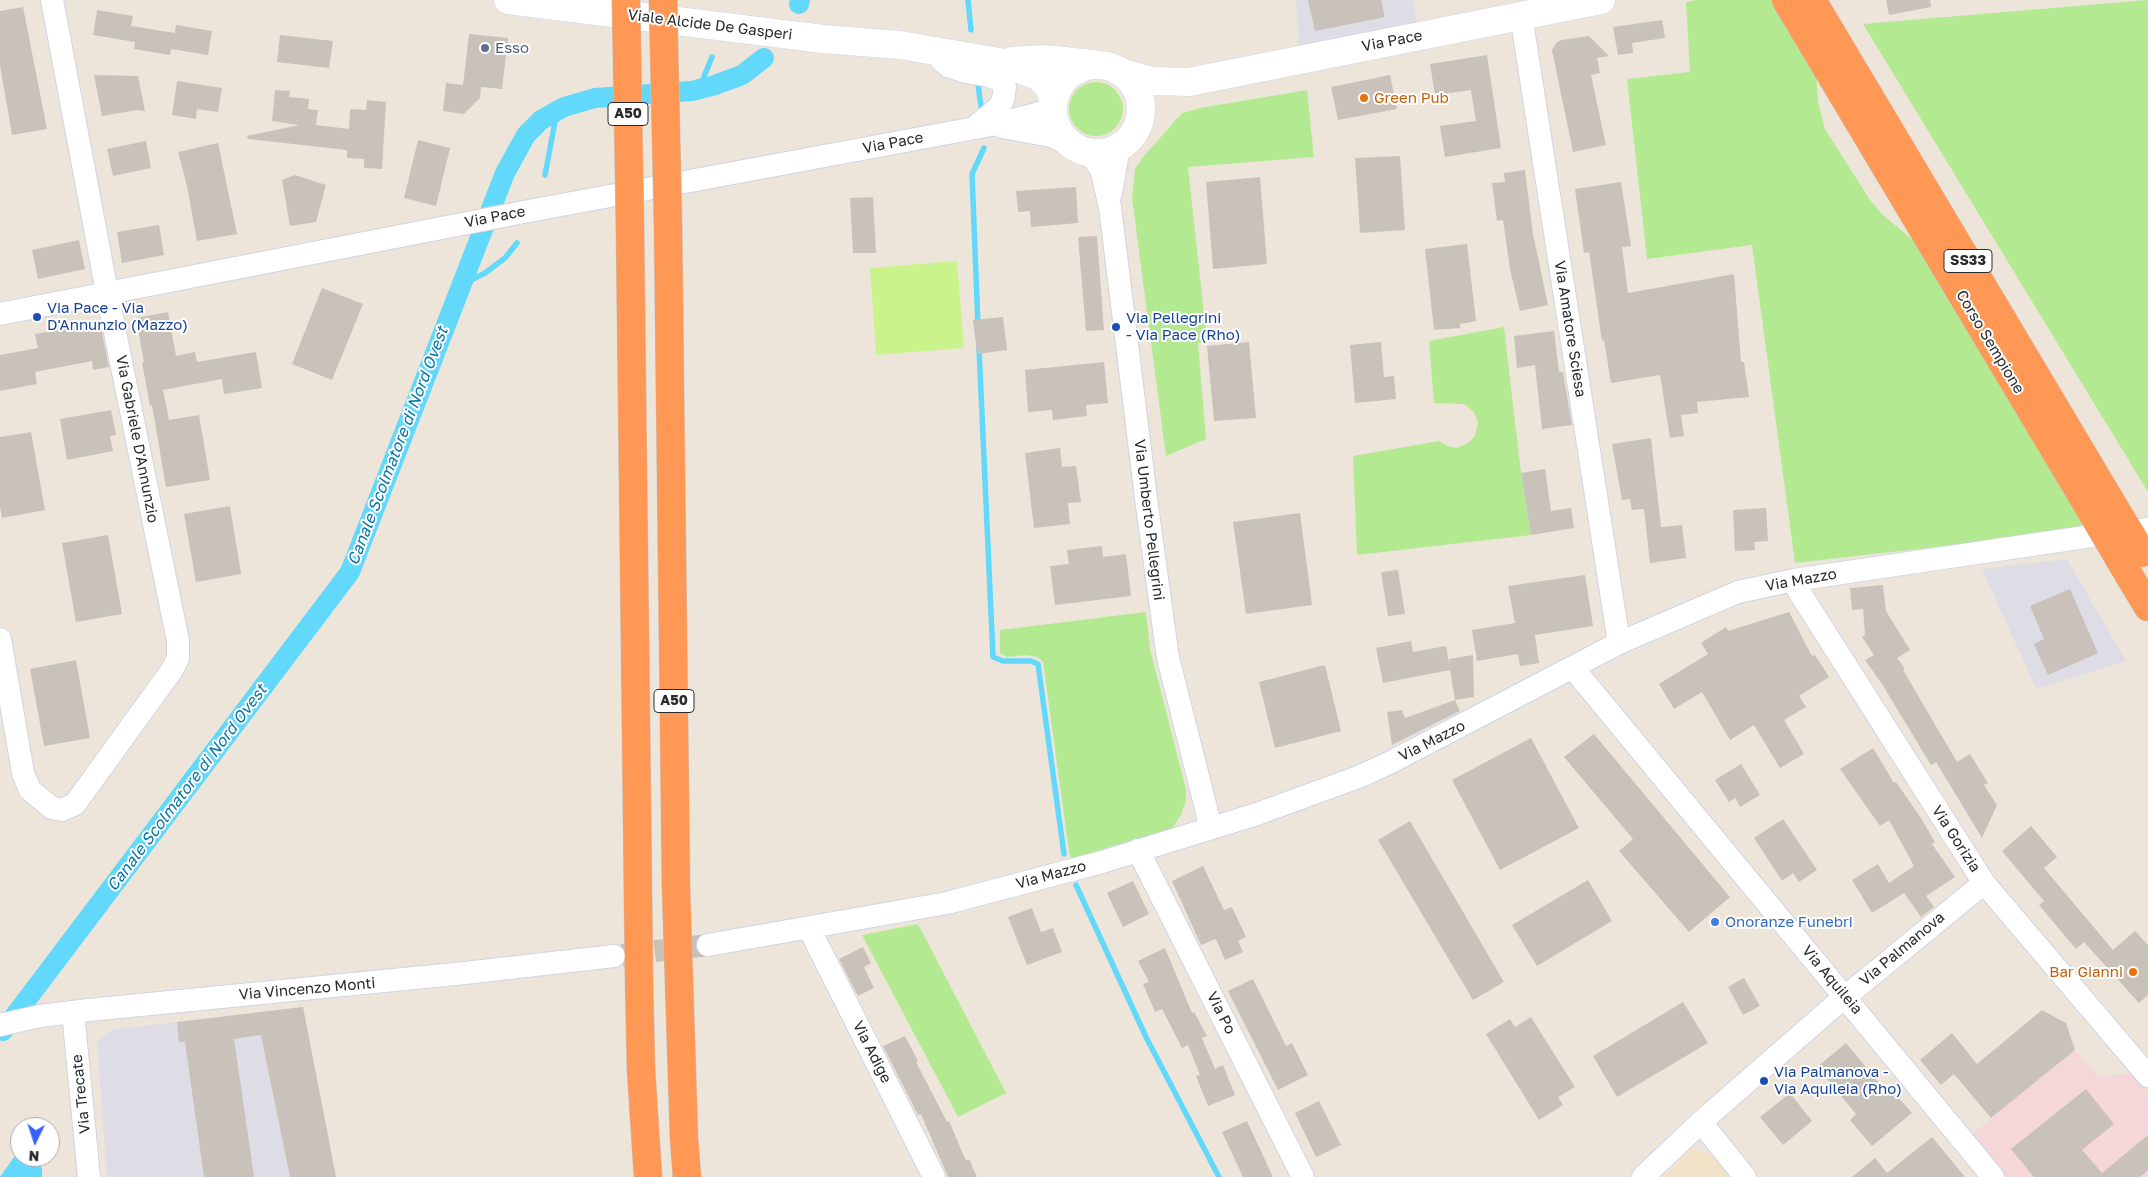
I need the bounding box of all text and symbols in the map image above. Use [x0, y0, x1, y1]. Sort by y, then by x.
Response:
street label: Viale Alcide De Gasperi [627, 6, 793, 44]
street label: Via Pace [1360, 26, 1424, 56]
place label: Esso [495, 39, 529, 57]
marker: Esso [479, 42, 491, 54]
place label: Green Pub [1374, 89, 1449, 107]
marker: Green Pub [1358, 92, 1370, 104]
road number: A50 [608, 102, 648, 126]
street label: Via Pace [861, 128, 925, 158]
street label: Via Pace [463, 202, 527, 232]
road number: SS33 [1944, 250, 1992, 272]
street label: Via Amatore Sciesa [1550, 259, 1590, 399]
street label: Corso Sempione [1952, 287, 2028, 397]
place label: Via Pace - Via D'Annunzio (Mazzo) [47, 299, 188, 334]
place label: Via Pellegrini - Via Pace (Rho) [1126, 309, 1240, 344]
marker: Via Pace - Via D'Annunzio (Mazzo) [31, 311, 43, 323]
marker: Via Pellegrini - Via Pace (Rho) [1110, 321, 1122, 333]
water label: Canale Scolmatore di Nord Ovest [344, 324, 452, 568]
street label: Via Gabriele D'Annunzio [112, 354, 162, 524]
street label: Via Umberto Pellegrini [1130, 438, 1168, 602]
street label: Via Mazzo [1764, 565, 1838, 595]
water label: Canale Scolmatore di Nord Ovest [103, 681, 271, 895]
road number: A50 [654, 689, 694, 712]
street label: Via Mazzo [1396, 717, 1468, 765]
street label: Via Gorizia [1928, 802, 1984, 876]
street label: Via Mazzo [1014, 857, 1088, 893]
street label: Via Palmanova [1856, 908, 1948, 990]
place label: Onoranze Funebri [1725, 913, 1853, 931]
marker: Onoranze Funebri [1709, 916, 1721, 928]
street label: Via Aquileia [1798, 942, 1866, 1018]
place label: Bar Gianni [2049, 963, 2123, 981]
marker: Bar Gianni [2127, 966, 2139, 978]
street label: Via Vincenzo Monti [238, 974, 376, 1004]
street label: Via Po [1203, 989, 1239, 1037]
street label: Via Adige [849, 1018, 895, 1086]
street label: Via Trecate [68, 1053, 94, 1135]
place label: Via Palmanova - Via Aquileia (Rho) [1774, 1063, 1902, 1098]
marker: Via Palmanova - Via Aquileia (Rho) [1758, 1075, 1770, 1087]
north arrow [10, 1117, 60, 1167]
text: N [28, 1148, 40, 1165]

